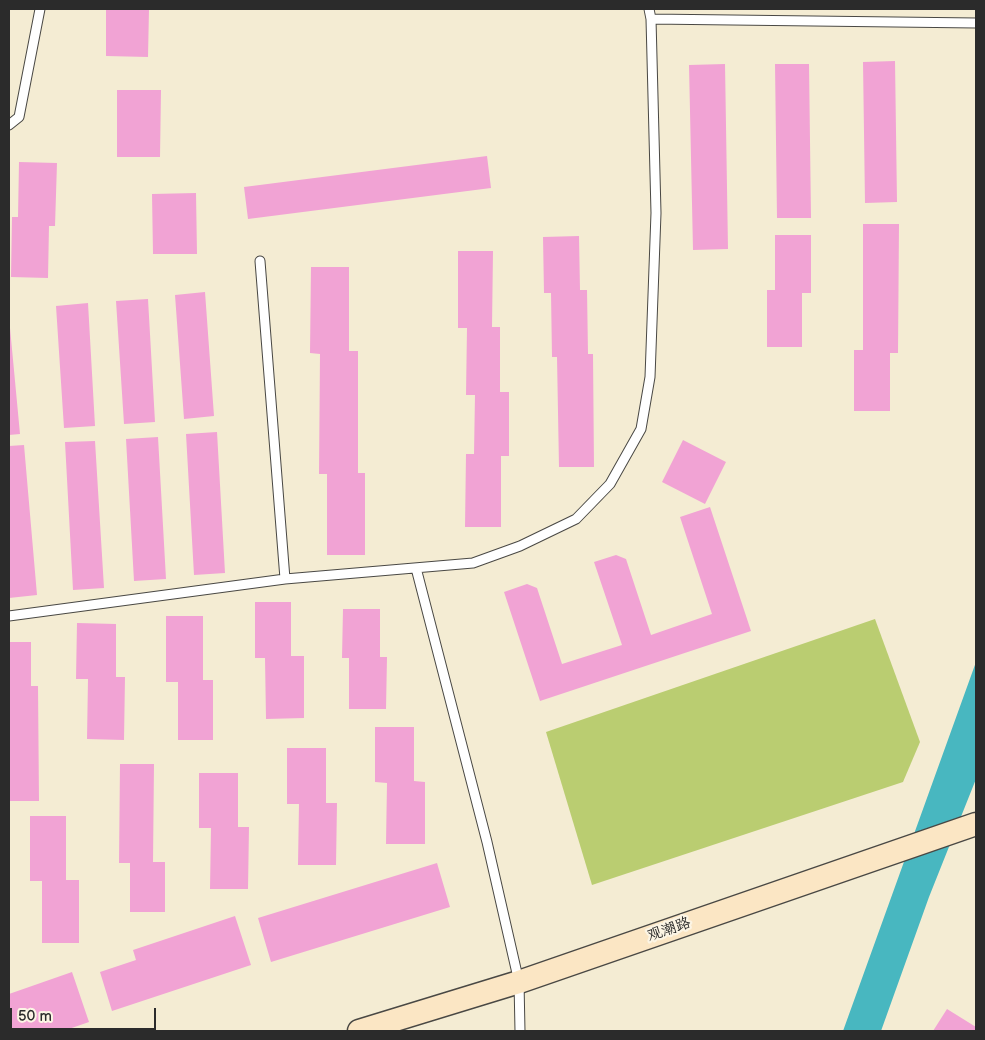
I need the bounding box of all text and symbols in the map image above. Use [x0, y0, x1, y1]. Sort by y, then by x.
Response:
street label: 观潮路 [645, 914, 693, 946]
scale bar [12, 998, 159, 1030]
text: 50 m [18, 1007, 52, 1026]

